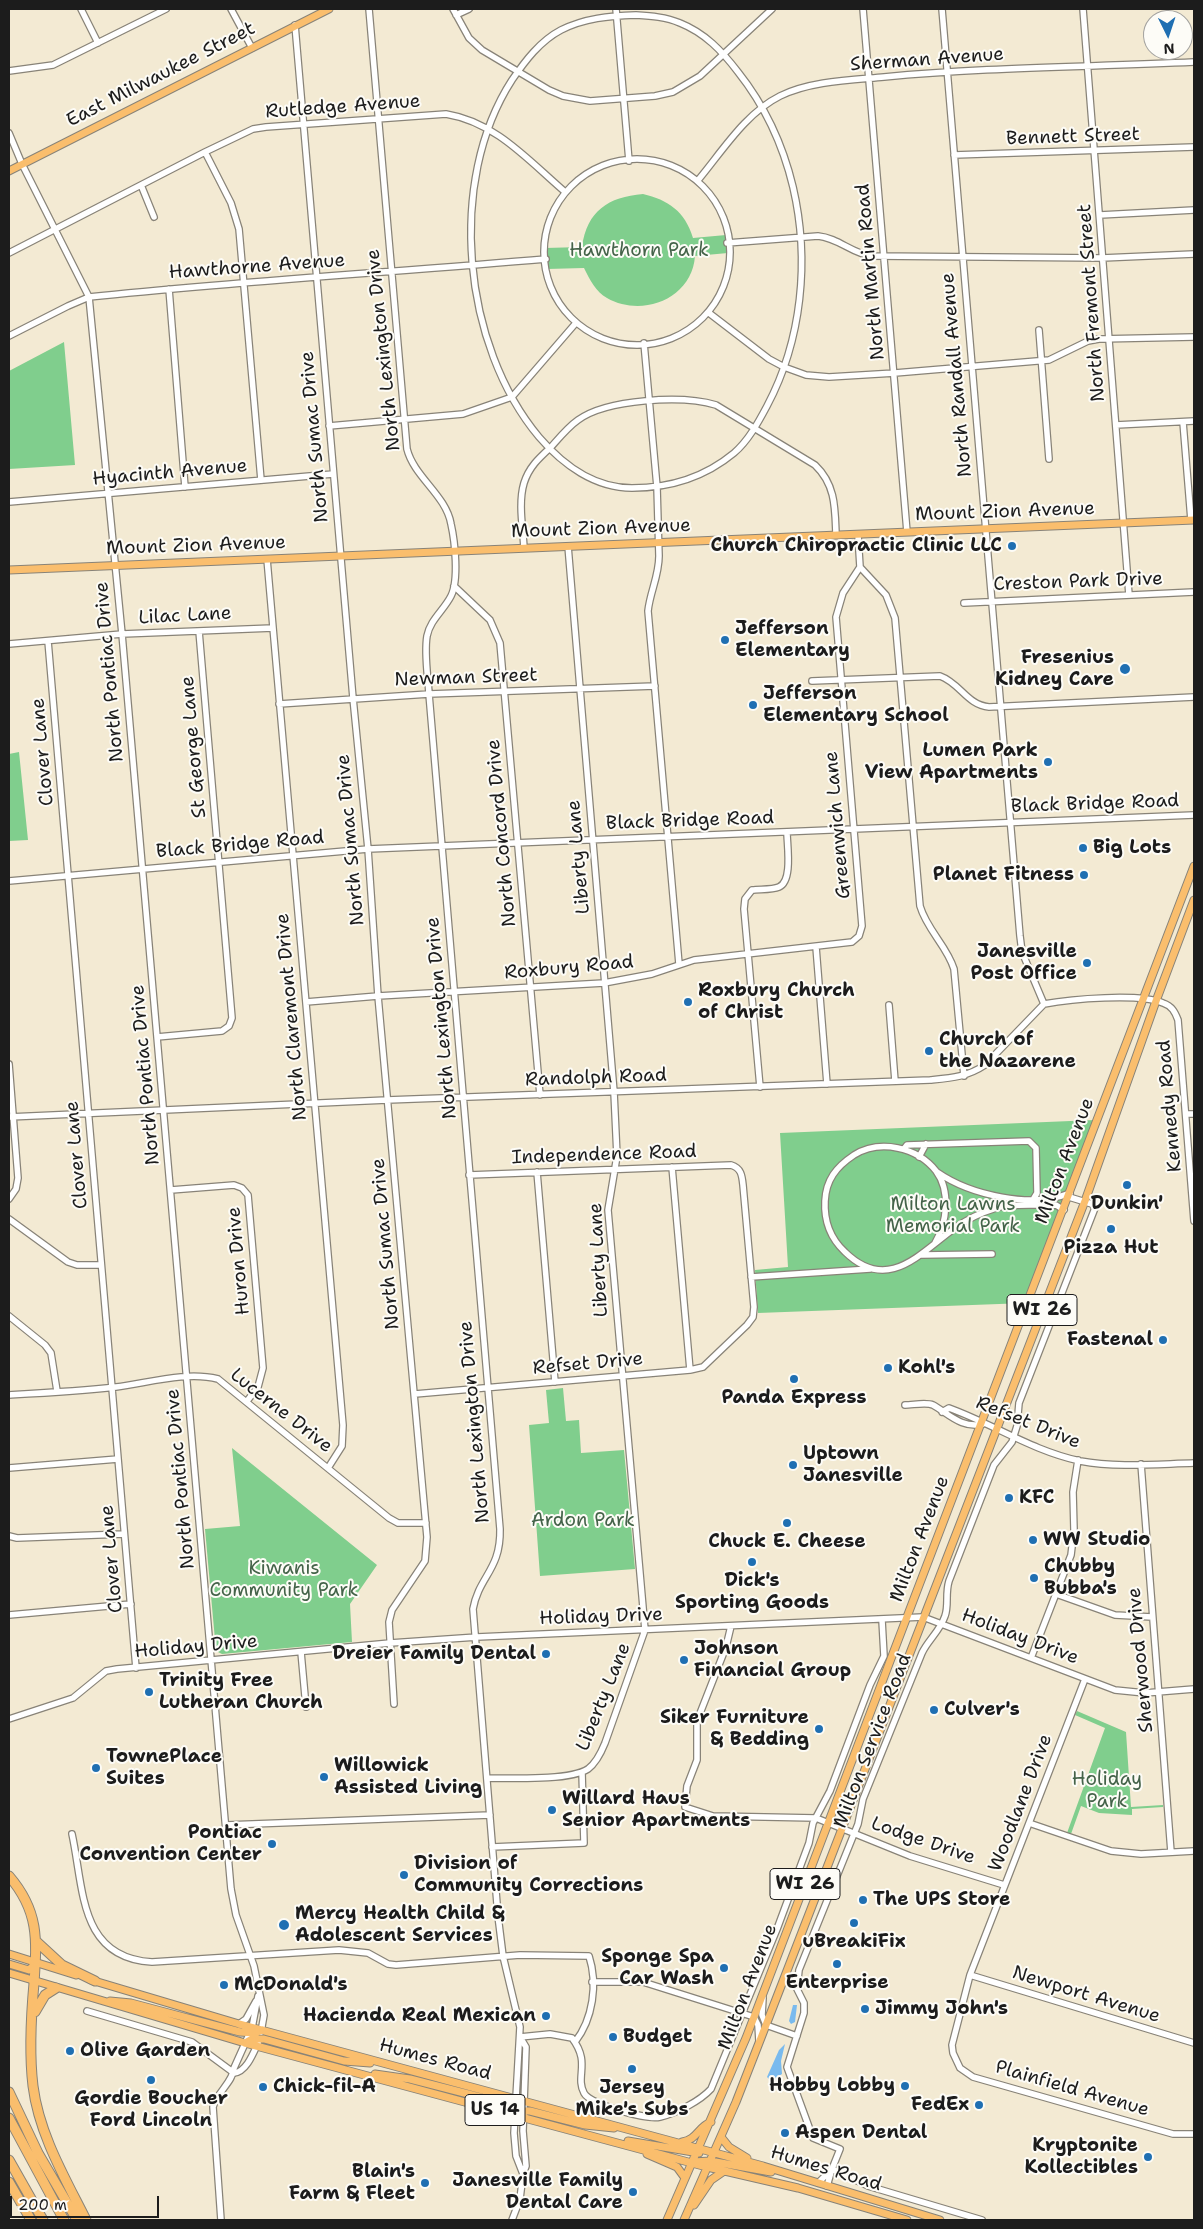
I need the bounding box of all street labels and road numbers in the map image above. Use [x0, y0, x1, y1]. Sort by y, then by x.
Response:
street label: East Milwaukee Street [63, 18, 259, 132]
street label: Sherman Avenue [849, 43, 1005, 77]
street label: Rutledge Avenue [265, 90, 421, 124]
street label: Bennett Street [1006, 123, 1140, 151]
street label: North Martin Road [852, 183, 890, 361]
street label: North Fremont Street [1074, 203, 1110, 403]
street label: North Lexington Drive [362, 248, 406, 452]
street label: Hawthorne Avenue [168, 249, 346, 285]
street label: North Randall Avenue [937, 272, 977, 478]
street label: North Sumac Drive [296, 350, 334, 524]
street label: Hyacinth Avenue [92, 455, 248, 491]
street label: Mount Zion Avenue [915, 497, 1095, 527]
street label: Mount Zion Avenue [511, 514, 691, 544]
street label: Mount Zion Avenue [106, 531, 286, 561]
street label: Creston Park Drive [993, 568, 1163, 596]
street label: North Pontiac Drive [91, 581, 129, 763]
street label: Lilac Lane [138, 602, 232, 630]
street label: Newman Street [394, 664, 538, 692]
street label: St George Lane [176, 675, 212, 819]
street label: Clover Lane [27, 697, 59, 807]
street label: North Concord Drive [482, 738, 522, 928]
street label: Greenwich Lane [820, 750, 856, 900]
street label: North Sumac Drive [332, 753, 370, 927]
street label: Black Bridge Road [1010, 790, 1180, 818]
street label: Liberty Lane [563, 799, 595, 915]
street label: Black Bridge Road [605, 807, 775, 835]
street label: Black Bridge Road [155, 826, 325, 864]
street label: North Claremont Drive [272, 912, 312, 1122]
street label: North Lexington Drive [422, 916, 462, 1120]
street label: Roxbury Road [503, 951, 635, 985]
street label: North Pontiac Drive [127, 984, 165, 1166]
street label: Kennedy Road [1153, 1039, 1187, 1173]
street label: Randolph Road [525, 1064, 667, 1092]
street label: Milton Avenue [1030, 1095, 1100, 1227]
street label: Clover Lane [61, 1100, 93, 1210]
street label: Independence Road [511, 1140, 697, 1170]
street label: North Sumac Drive [367, 1157, 405, 1331]
street label: Liberty Lane [585, 1202, 613, 1318]
street label: Huron Drive [223, 1206, 255, 1316]
road number: WI 26 [1007, 1294, 1077, 1326]
street label: North Lexington Drive [455, 1320, 495, 1524]
street label: Refset Drive [532, 1348, 644, 1380]
street label: Lucerne Drive [225, 1364, 337, 1458]
street label: North Pontiac Drive [162, 1388, 200, 1570]
street label: Refset Drive [972, 1392, 1084, 1454]
street label: Milton Avenue [885, 1473, 955, 1605]
street label: Clover Lane [96, 1504, 128, 1614]
street label: Sherwood Drive [1123, 1586, 1159, 1734]
street label: Holiday Drive [539, 1603, 663, 1631]
street label: Holiday Drive [958, 1604, 1082, 1670]
street label: Holiday Drive [133, 1630, 259, 1664]
street label: Liberty Lane [572, 1640, 636, 1754]
street label: Milton Service Road [829, 1650, 917, 1832]
street label: Woodlane Drive [984, 1731, 1058, 1875]
street label: Lodge Drive [868, 1813, 978, 1869]
road number: WI 26 [770, 1868, 840, 1900]
street label: Milton Avenue [713, 1921, 783, 2053]
street label: Newport Avenue [1009, 1962, 1163, 2028]
street label: Humes Road [376, 2034, 494, 2086]
street label: Plainfield Avenue [992, 2056, 1152, 2122]
road number: US 14 [465, 2094, 525, 2126]
street label: Humes Road [768, 2141, 884, 2197]

